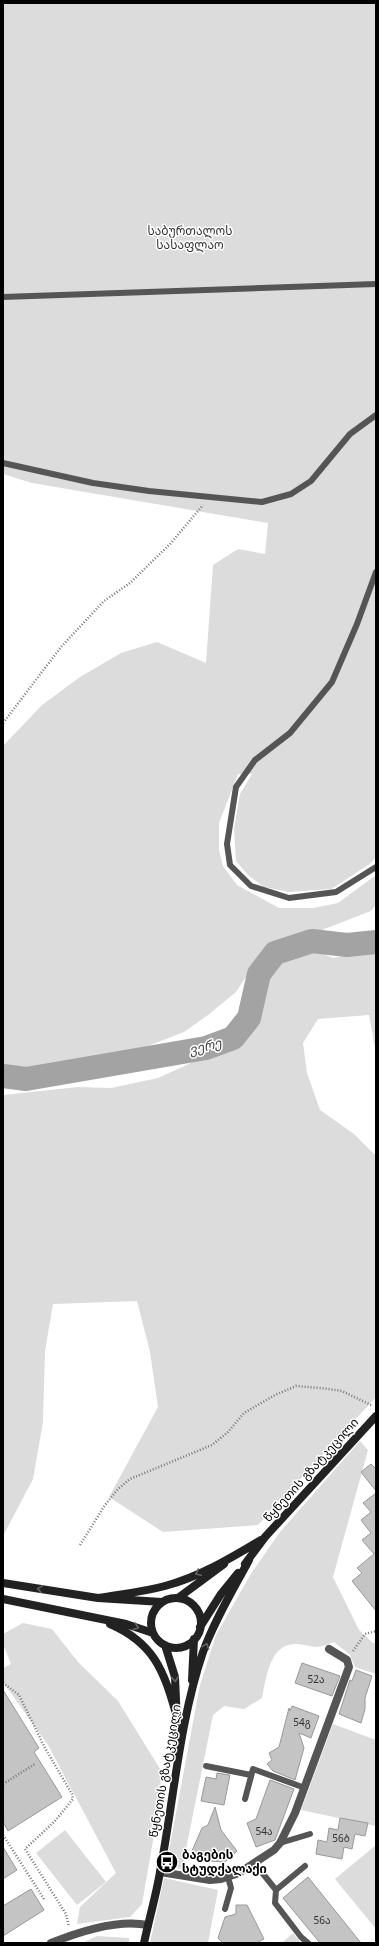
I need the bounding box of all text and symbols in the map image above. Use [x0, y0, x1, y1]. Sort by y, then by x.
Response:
park label: საბურთალოს სასაფლაო [147, 222, 233, 253]
water label: ვერე [187, 1033, 224, 1059]
street label: წყნეთის გზატკეცილი [259, 1414, 362, 1525]
one-way arrow [194, 1568, 202, 1576]
one-way arrow [37, 1585, 43, 1594]
one-way arrow [132, 1622, 139, 1631]
one-way arrow [201, 1642, 209, 1649]
house number: 52ა [308, 1672, 324, 1686]
one-way arrow [170, 1676, 179, 1682]
street label: წყნეთის გზატკეცილი [144, 1703, 185, 1839]
house number: 54გ [293, 1715, 311, 1729]
house number: 54ა [256, 1824, 272, 1838]
house number: 56ბ [332, 1831, 350, 1845]
place label: ბაგების სტუდქალაქი [182, 1846, 267, 1877]
bus stop icon: ბაგების სტუდქალაქი [154, 1849, 180, 1875]
house number: 56ა [314, 1913, 330, 1927]

